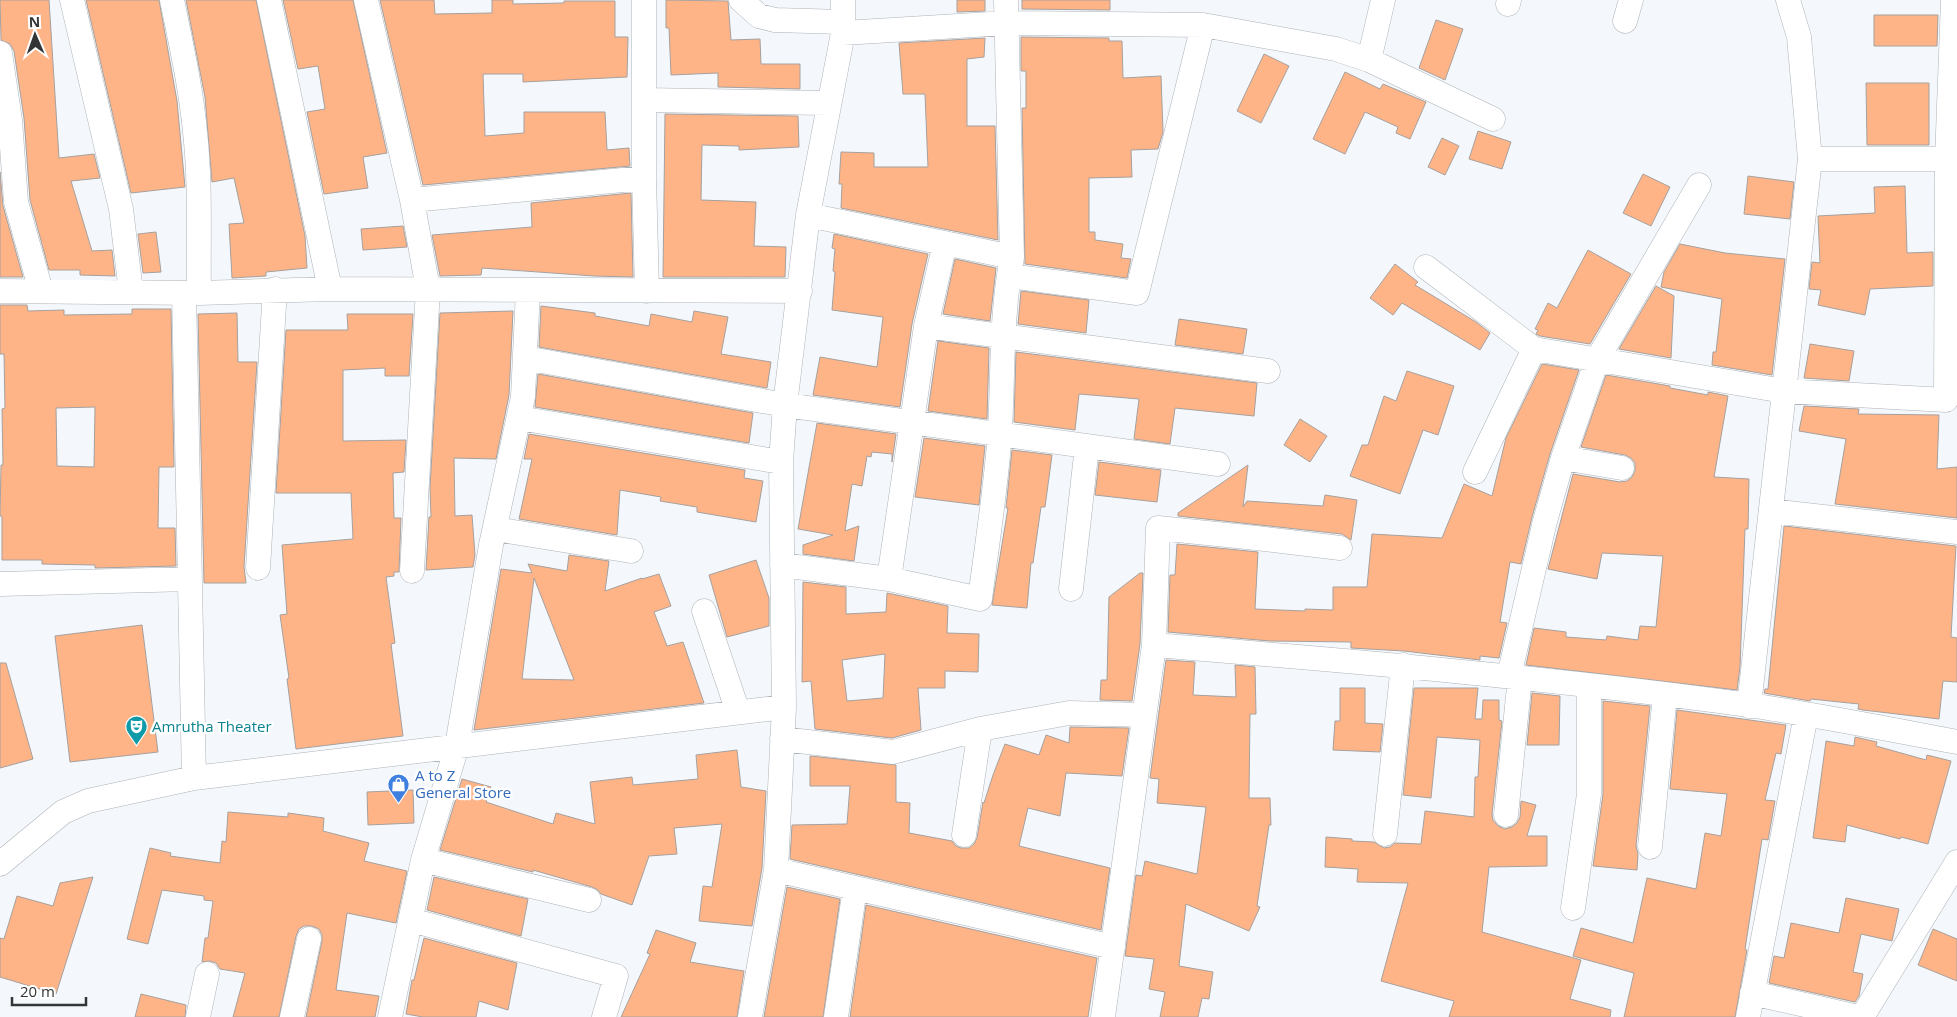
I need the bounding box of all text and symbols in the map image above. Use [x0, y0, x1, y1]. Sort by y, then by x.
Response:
north arrow [10, 10, 60, 60]
text: N [29, 12, 41, 31]
theatre icon: Amrutha Theater [124, 714, 148, 745]
place label: Amrutha Theater [152, 716, 272, 736]
place label: A to Z General Store [415, 765, 511, 802]
shop icon: A to Z General Store [387, 772, 411, 803]
scale bar [12, 974, 86, 1006]
text: 20 m [20, 981, 55, 1001]

